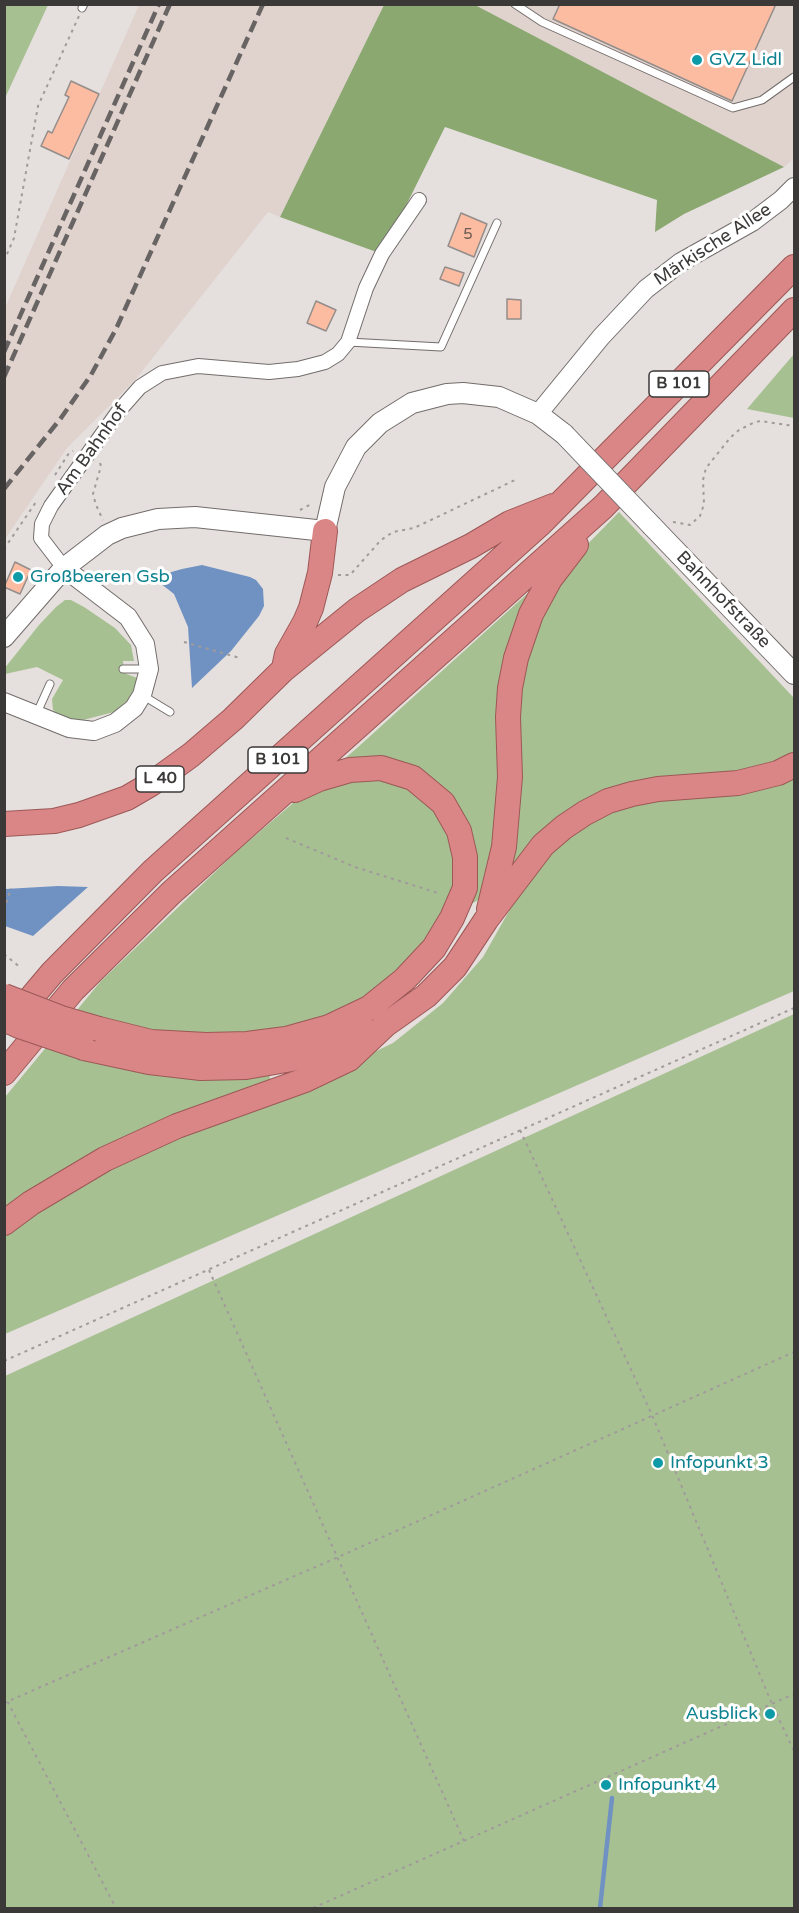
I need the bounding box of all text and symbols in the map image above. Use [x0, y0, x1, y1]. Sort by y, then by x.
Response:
place label: GVZ Lidl [709, 49, 782, 71]
marker: GVZ Lidl [690, 53, 704, 67]
street label: Märkische Allee [650, 199, 776, 291]
house number: 5 [463, 226, 473, 244]
road number: B 101 [649, 371, 709, 397]
street label: Am Bahnhof [52, 400, 132, 500]
street label: Bahnhofstraße [671, 547, 775, 653]
place label: Großbeeren Gsb [30, 566, 170, 588]
marker: Großbeeren Gsb [11, 570, 25, 584]
road number: B 101 [248, 747, 308, 773]
road number: L 40 [136, 766, 184, 792]
place label: Infopunkt 3 [670, 1452, 769, 1474]
marker: Infopunkt 3 [651, 1456, 665, 1470]
place label: Ausblick [685, 1703, 758, 1725]
marker: Ausblick [763, 1707, 777, 1721]
place label: Infopunkt 4 [618, 1774, 717, 1796]
marker: Infopunkt 4 [599, 1778, 613, 1792]

